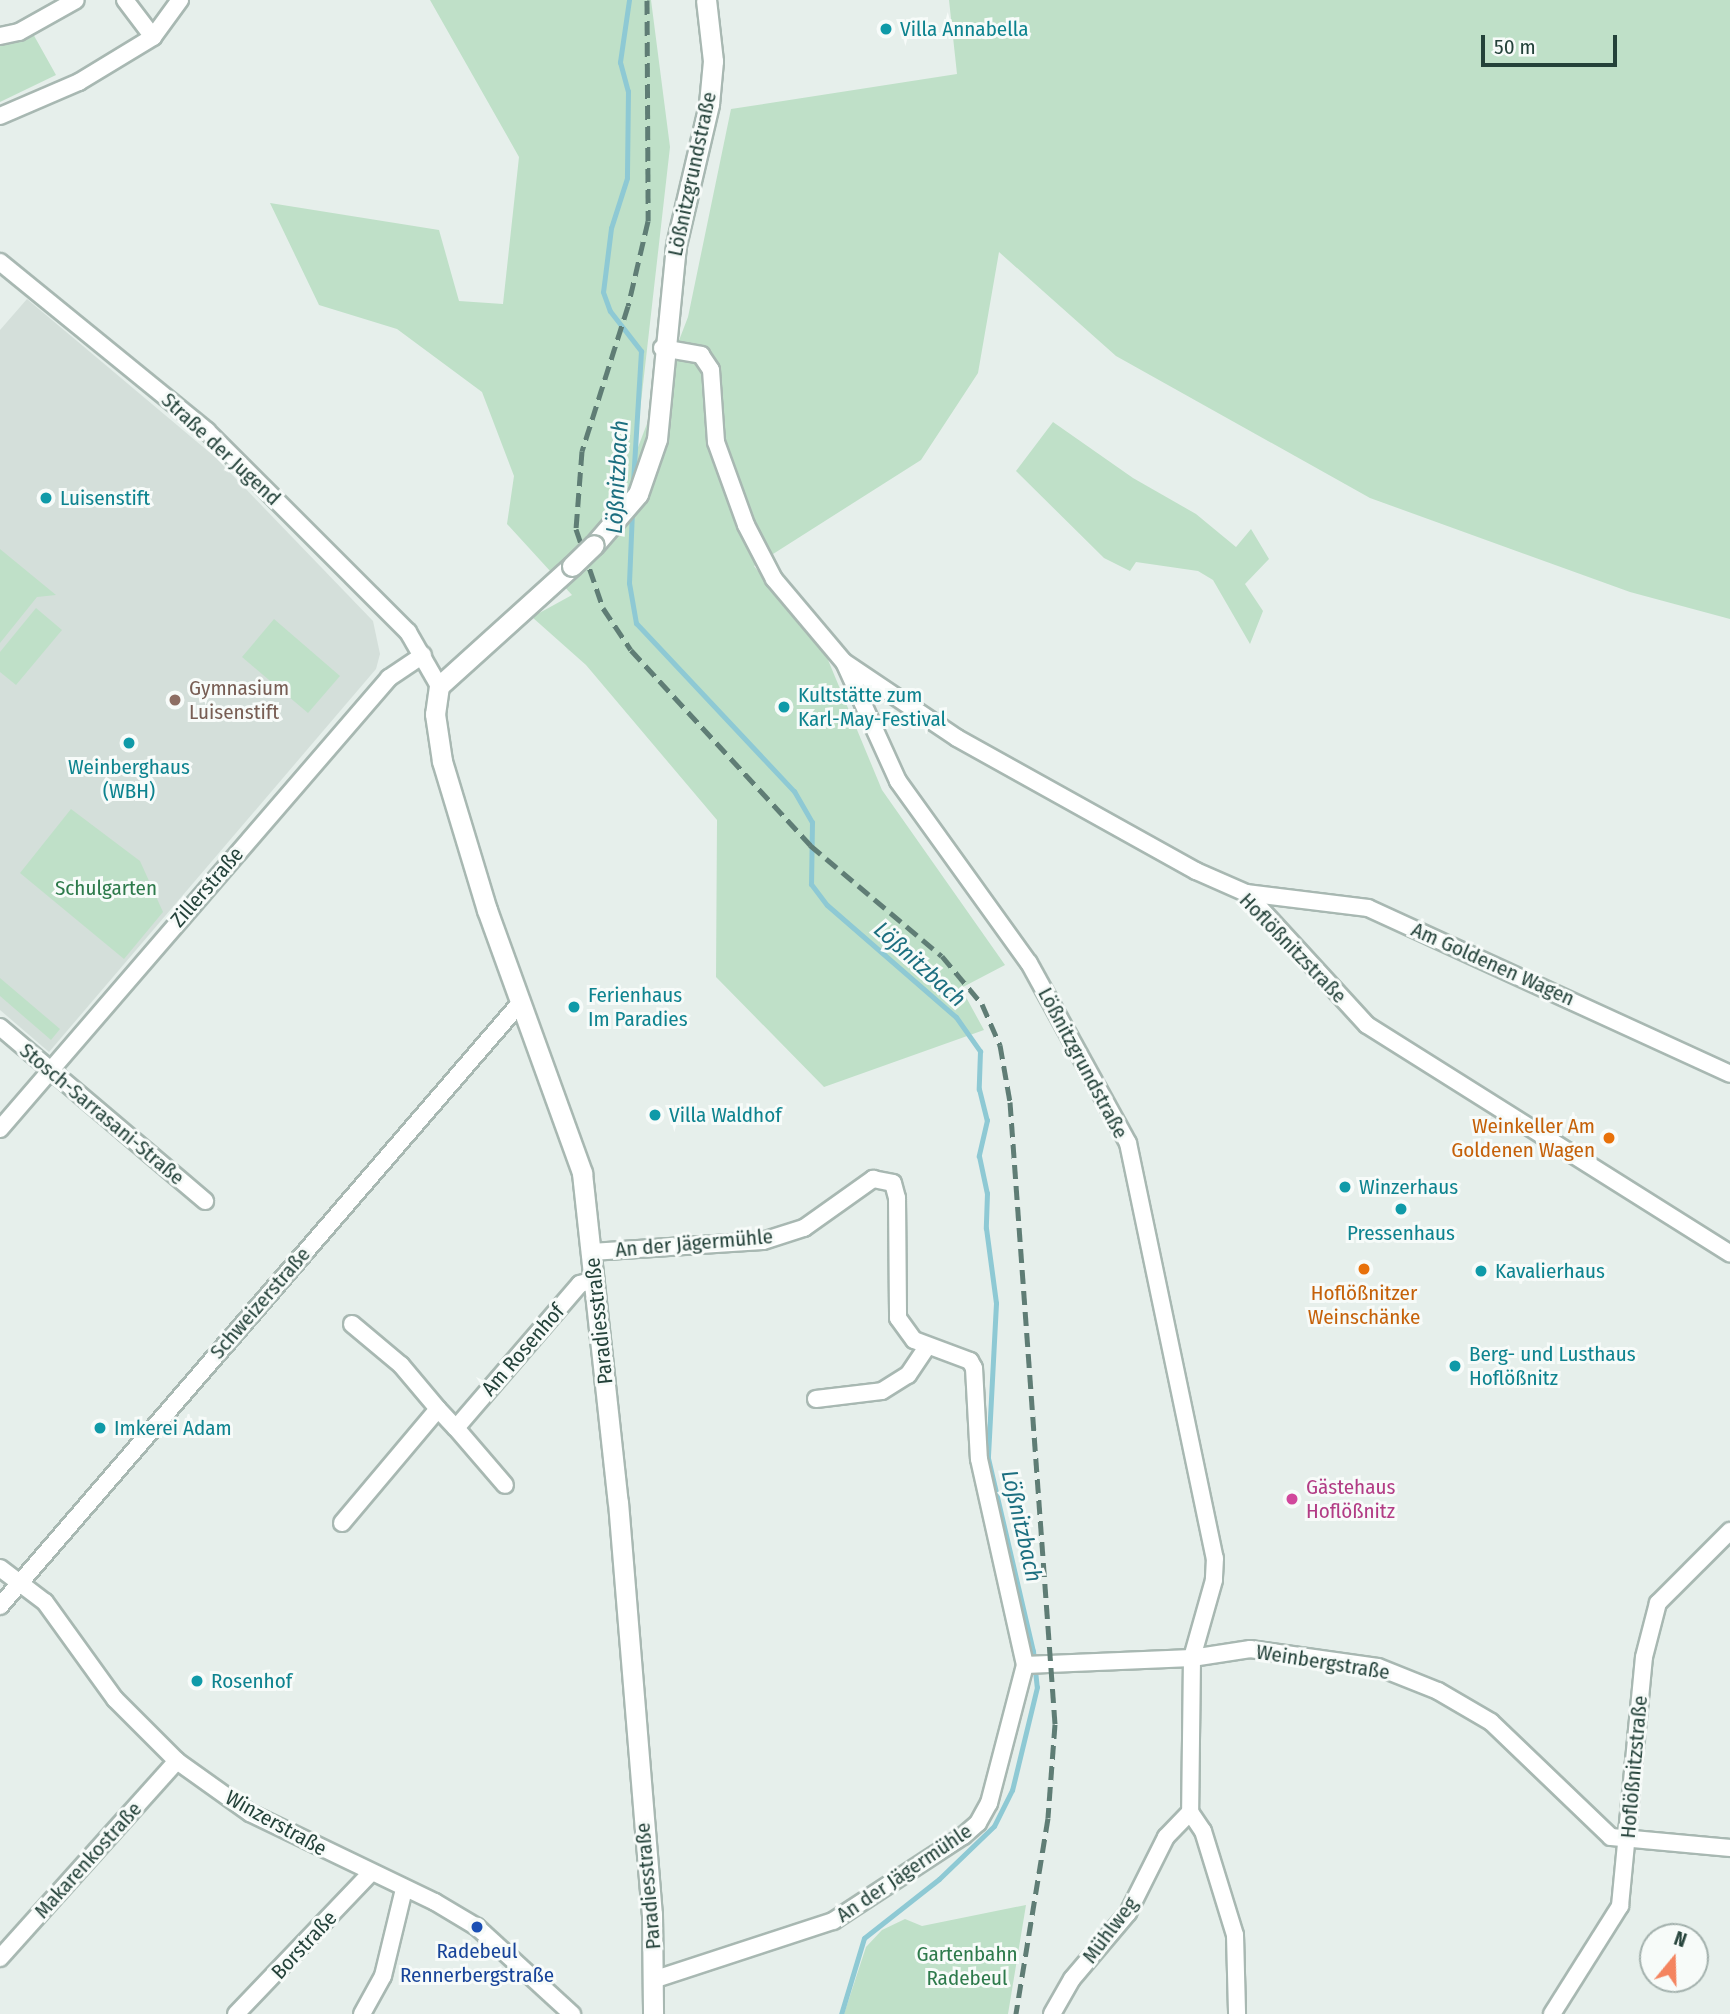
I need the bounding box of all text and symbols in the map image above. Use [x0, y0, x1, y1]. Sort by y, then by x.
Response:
place label: Villa Annabella [900, 16, 1028, 42]
marker: Villa Annabella [878, 21, 894, 37]
scale bar [1485, 21, 1622, 65]
text: 50 m [1494, 34, 1536, 60]
street label: Lößnitzgrundstraße [662, 90, 722, 258]
street label: Straße der Jugend [156, 387, 286, 511]
water label: Lößnitzbach [600, 419, 634, 535]
place label: Luisenstift [60, 485, 150, 511]
marker: Luisenstift [38, 490, 54, 506]
place label: Gymnasium Luisenstift [189, 675, 289, 725]
place label: Kultstätte zum Karl-May-Festival [798, 682, 946, 732]
marker: Gymnasium Luisenstift [167, 692, 183, 708]
marker: Kultstätte zum Karl-May-Festival [776, 699, 792, 715]
marker: Weinberghaus (WBH) [121, 735, 137, 751]
place label: Weinberghaus (WBH) [68, 754, 190, 804]
street label: Zillerstraße [165, 842, 249, 932]
park label: Schulgarten [55, 875, 157, 901]
street label: Hoflößnitzstraße [1234, 888, 1352, 1008]
water label: Lößnitzbach [868, 916, 972, 1012]
street label: Am Goldenen Wagen [1408, 917, 1578, 1011]
place label: Ferienhaus Im Paradies [588, 982, 688, 1032]
street label: Lößnitzgrundstraße [1033, 983, 1133, 1143]
marker: Ferienhaus Im Paradies [566, 999, 582, 1015]
street label: Stosch-Sarrasani-Straße [15, 1038, 189, 1190]
place label: Villa Waldhof [669, 1102, 782, 1128]
marker: Villa Waldhof [647, 1107, 663, 1123]
place label: Weinkeller Am Goldenen Wagen [1451, 1113, 1595, 1163]
marker: Weinkeller Am Goldenen Wagen [1601, 1130, 1617, 1146]
place label: Winzerhaus [1359, 1174, 1458, 1200]
marker: Winzerhaus [1337, 1179, 1353, 1195]
marker: Pressenhaus [1393, 1201, 1409, 1217]
place label: Pressenhaus [1347, 1220, 1455, 1246]
street label: An der Jägermühle [614, 1224, 774, 1262]
street label: Schweizerstraße [205, 1242, 315, 1364]
street label: Paradiesstraße [580, 1256, 618, 1386]
place label: Kavalierhaus [1495, 1258, 1605, 1284]
marker: Hoflößnitzer Weinschänke [1356, 1261, 1372, 1277]
marker: Kavalierhaus [1473, 1263, 1489, 1279]
place label: Hoflößnitzer Weinschänke [1308, 1280, 1420, 1330]
street label: Am Rosenhof [476, 1299, 570, 1401]
place label: Berg- und Lusthaus Hoflößnitz [1469, 1341, 1636, 1391]
marker: Berg- und Lusthaus Hoflößnitz [1447, 1358, 1463, 1374]
place label: Imkerei Adam [114, 1415, 232, 1441]
marker: Imkerei Adam [92, 1420, 108, 1436]
water label: Lößnitzbach [996, 1467, 1048, 1585]
place label: Gästehaus Hoflößnitz [1306, 1474, 1395, 1524]
marker: Gästehaus Hoflößnitz [1284, 1491, 1300, 1507]
street label: Weinbergstraße [1254, 1639, 1392, 1685]
place label: Rosenhof [211, 1668, 292, 1694]
marker: Rosenhof [189, 1673, 205, 1689]
street label: Hoflößnitzstraße [1615, 1695, 1653, 1839]
street label: Winzerstraße [221, 1785, 331, 1861]
street label: Makarenkostraße [29, 1796, 147, 1924]
street label: An der Jägermühle [831, 1818, 977, 1928]
street label: Paradiesstraße [630, 1822, 666, 1950]
street label: Mühlweg [1077, 1892, 1143, 1968]
street label: Borstraße [266, 1906, 342, 1984]
marker: Radebeul Rennerbergstraße [469, 1919, 485, 1935]
north arrow [1639, 1923, 1709, 1993]
text: N [1671, 1927, 1689, 1952]
place label: Radebeul Rennerbergstraße [400, 1938, 554, 1988]
park label: Gartenbahn Radebeul [916, 1941, 1018, 1991]

